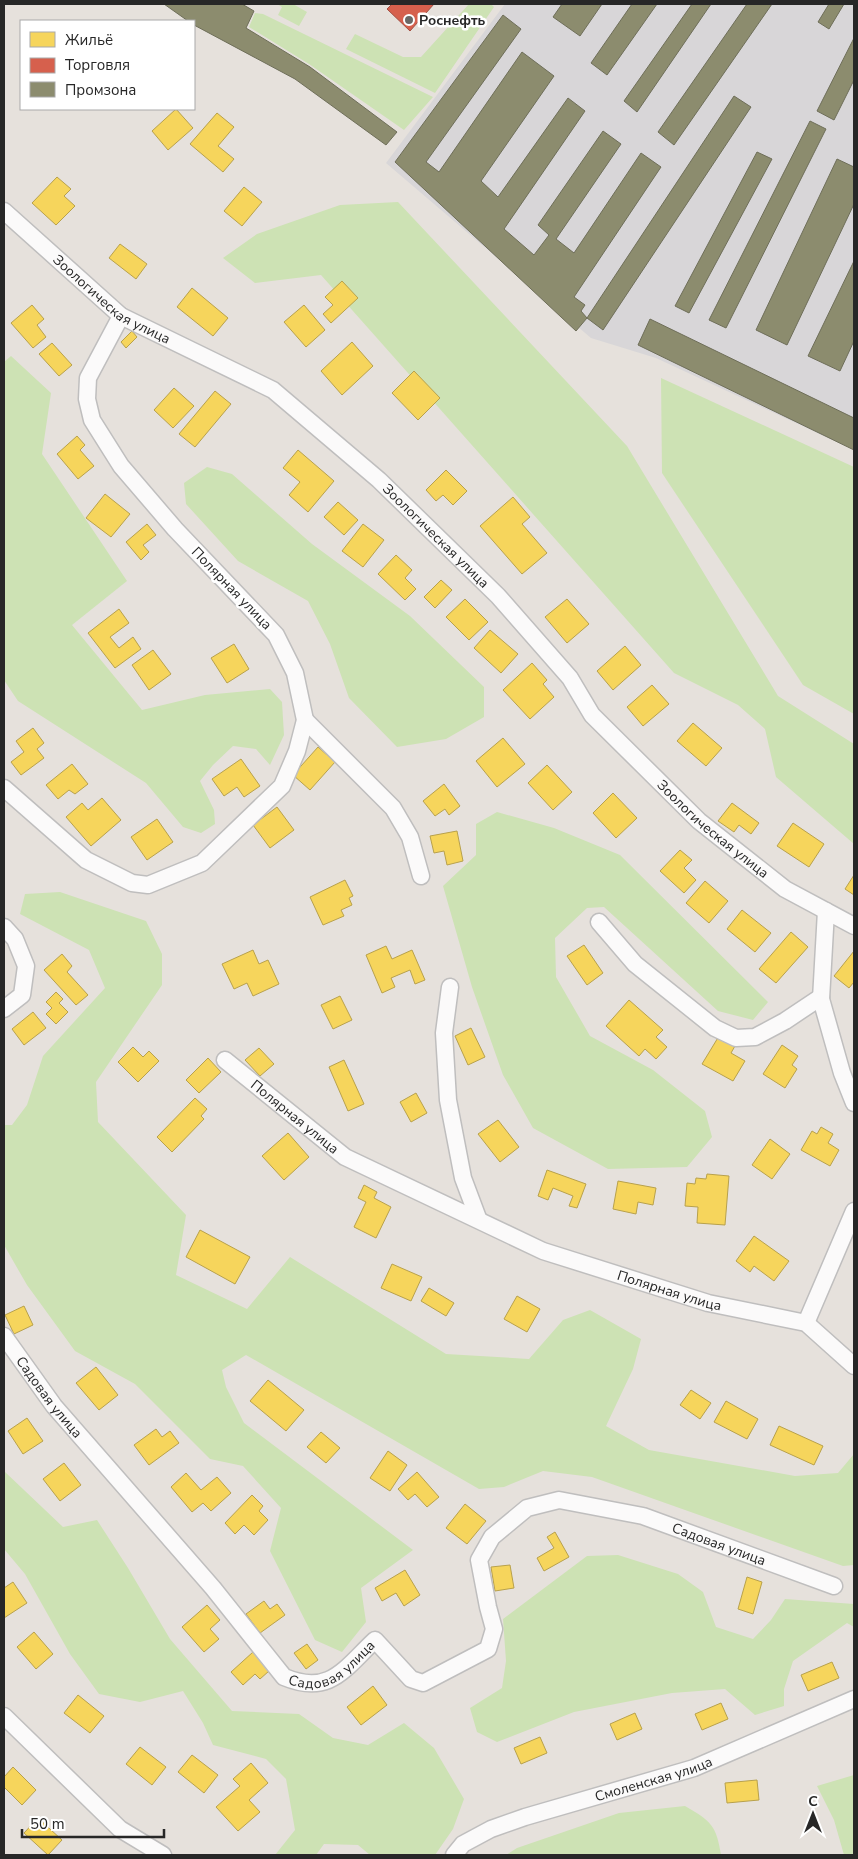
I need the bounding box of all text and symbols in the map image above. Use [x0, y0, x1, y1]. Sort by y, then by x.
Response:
place label: Роснефть [419, 11, 486, 30]
marker: Роснефть [403, 14, 415, 26]
legend [20, 20, 195, 110]
text: Жильё [65, 30, 113, 50]
text: Торговля [65, 55, 130, 75]
text: Промзона [65, 80, 136, 100]
street label: Зоологическая улица [49, 250, 173, 349]
street label: Зоологическая улица [378, 480, 493, 592]
street label: Полярная улица [187, 543, 276, 634]
street label: Зоологическая улица [653, 776, 773, 883]
street label: Полярная улица [247, 1076, 343, 1158]
street label: Полярная улица [615, 1266, 723, 1316]
street label: Садовая улица [11, 1353, 87, 1442]
street label: Садовая улица [669, 1518, 768, 1570]
street label: Садовая улица [286, 1636, 379, 1693]
street label: Смоленская улица [593, 1752, 715, 1806]
north arrow [788, 1789, 838, 1839]
text: С [808, 1792, 818, 1811]
scale bar [22, 1806, 165, 1838]
text: 50 m [30, 1814, 65, 1834]

